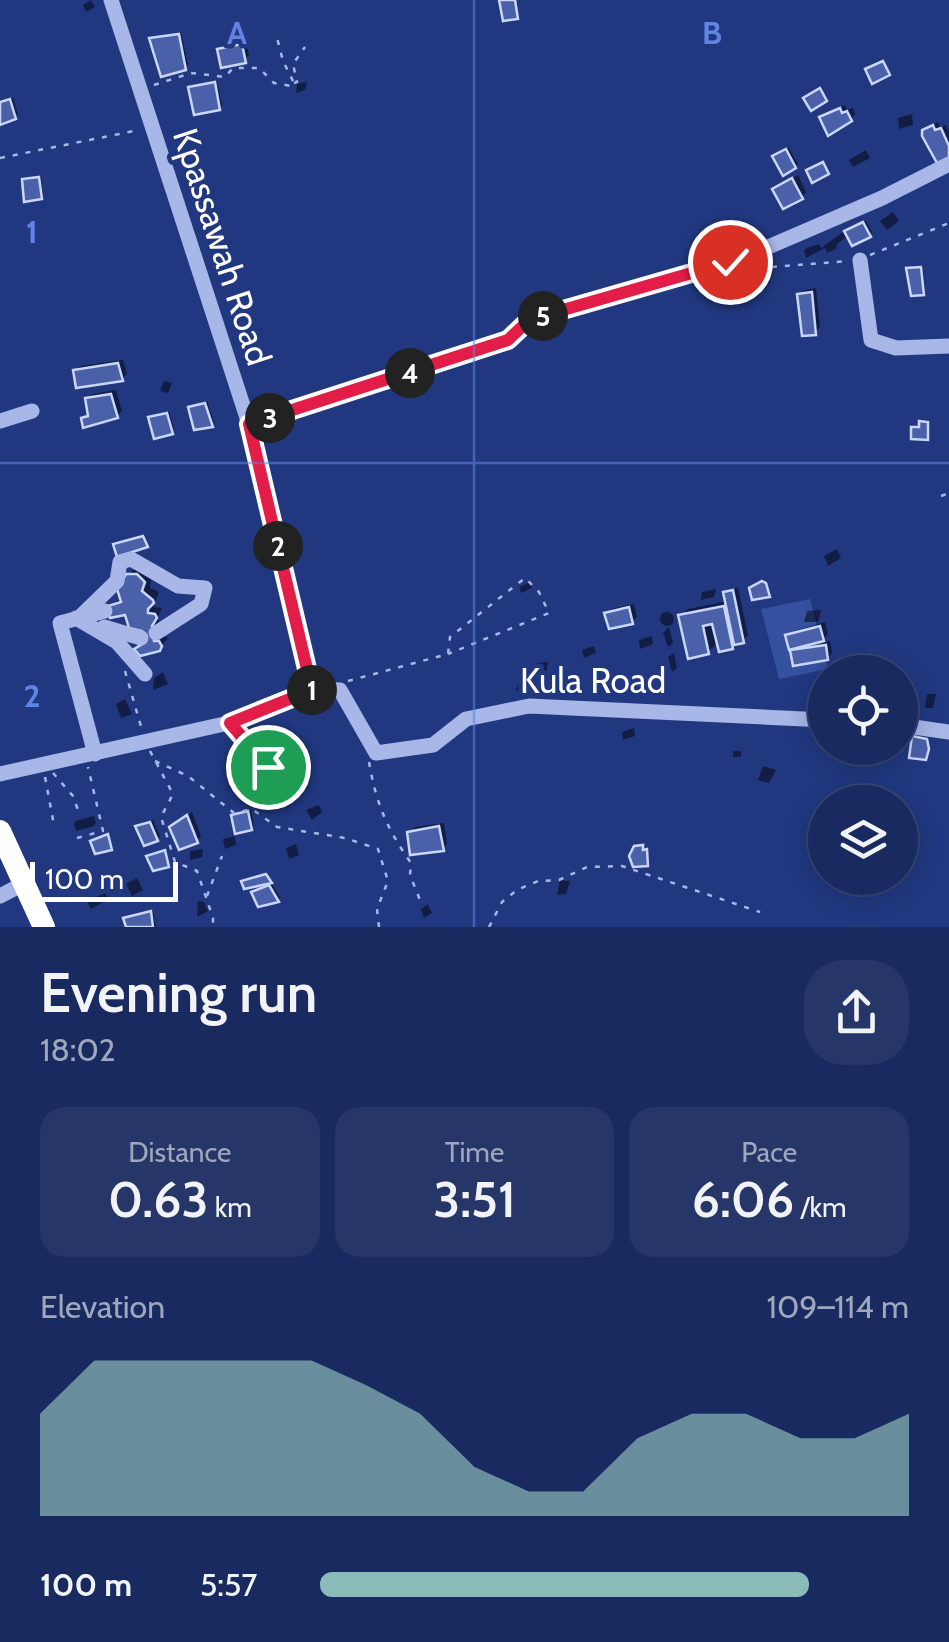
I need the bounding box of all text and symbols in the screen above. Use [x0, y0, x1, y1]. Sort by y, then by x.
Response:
text: A [227, 13, 247, 52]
text: B [702, 13, 722, 52]
street label: Kpassawah Road [164, 123, 281, 371]
text: 1 [26, 212, 38, 251]
pin [688, 220, 773, 305]
icon: check [703, 235, 758, 290]
pin: 5 [518, 291, 568, 341]
text: 5 [535, 299, 551, 333]
pin: 4 [385, 348, 435, 398]
text: 4 [401, 356, 419, 390]
pin: 3 [245, 393, 295, 443]
text: 3 [262, 401, 278, 435]
pin: 2 [253, 521, 303, 571]
text: 2 [271, 529, 285, 563]
map controls [808, 655, 918, 895]
button: locate [808, 655, 918, 765]
street label: Kula Road [520, 659, 666, 702]
pin: 1 [287, 665, 337, 715]
text: 1 [307, 673, 317, 707]
text: 2 [24, 676, 40, 715]
pin [226, 725, 311, 810]
icon: arrive [241, 740, 296, 795]
button: layers [808, 785, 918, 895]
scale bar [30, 857, 178, 901]
text: 100 m [45, 862, 124, 896]
text: Evening run [40, 959, 317, 1026]
button: share [804, 960, 909, 1065]
text: 18:02 [40, 1030, 116, 1069]
text: Distance [128, 1135, 231, 1169]
text: Time [445, 1135, 504, 1169]
text: Pace [741, 1135, 797, 1169]
text: 0.63 [108, 1169, 208, 1230]
text: 3:51 [433, 1169, 516, 1230]
text: 6:06 [692, 1169, 794, 1230]
text: km [208, 1190, 252, 1224]
text: /km [794, 1190, 847, 1224]
text: Elevation [40, 1287, 165, 1326]
text: 109–114 m [767, 1287, 909, 1326]
text: 100 m [40, 1565, 132, 1604]
text: 5:57 [200, 1565, 257, 1604]

